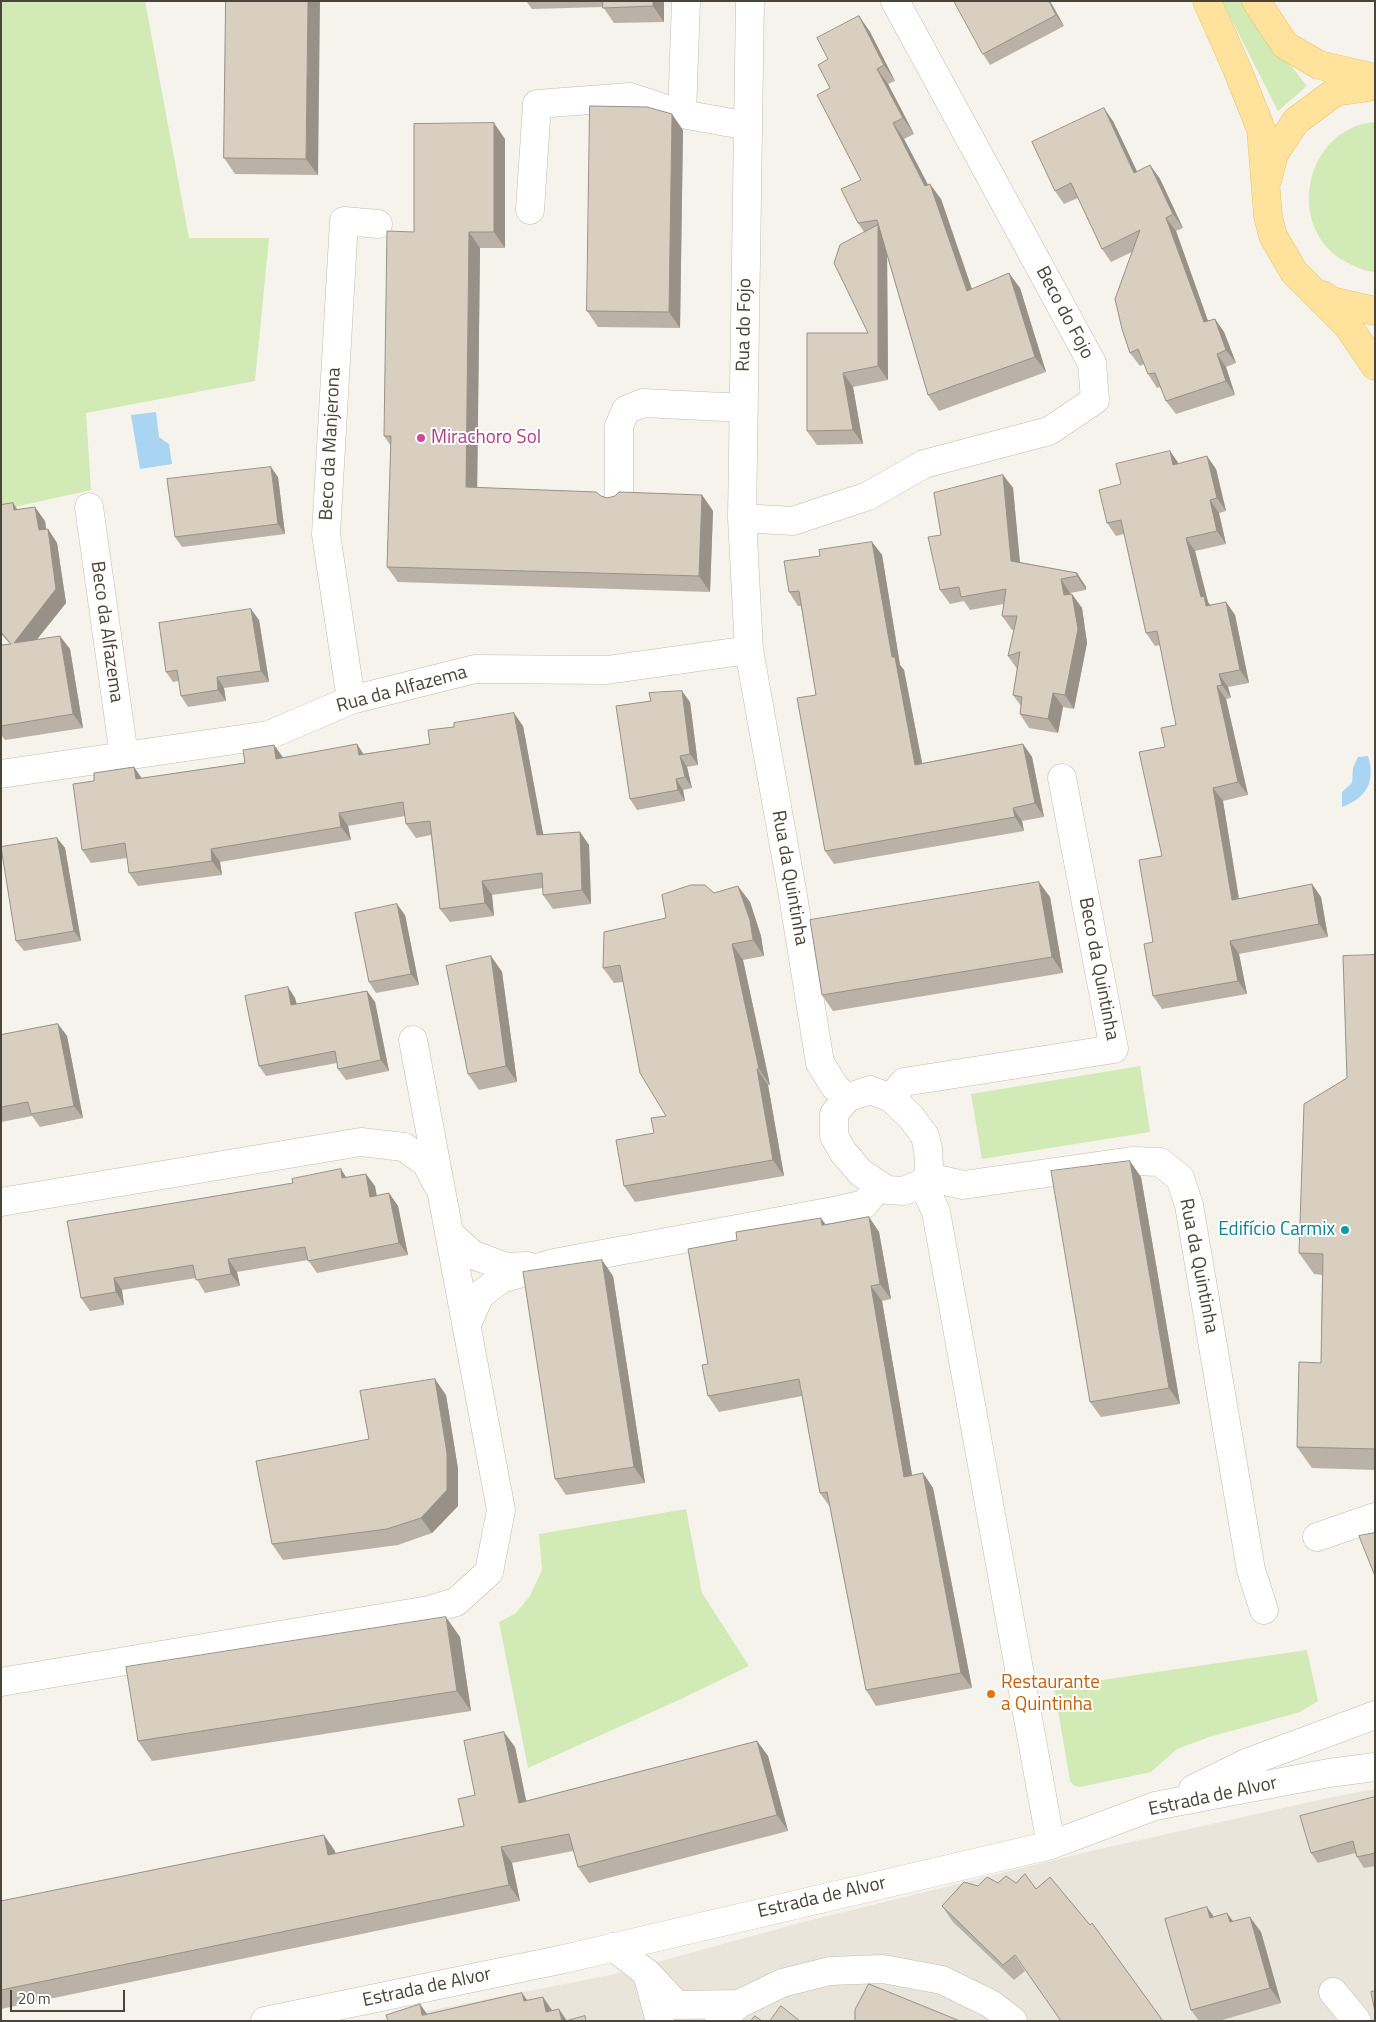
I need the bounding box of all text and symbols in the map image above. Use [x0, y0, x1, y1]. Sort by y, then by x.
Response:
street label: Beco do Fojo [1030, 263, 1098, 363]
street label: Rua do Fojo [733, 278, 757, 372]
street label: Beco da Manjerona [316, 367, 346, 521]
place label: Mirachoro Sol [431, 427, 541, 449]
marker: Mirachoro Sol [415, 432, 427, 444]
street label: Beco da Alfazema [85, 560, 127, 704]
street label: Rua da Alfazema [334, 662, 470, 718]
street label: Rua da Quintinha [766, 809, 812, 947]
street label: Beco da Quintinha [1073, 896, 1123, 1042]
street label: Rua da Quintinha [1174, 1197, 1222, 1335]
place label: Edifício Carmix [1218, 1219, 1335, 1241]
marker: Edifício Carmix [1339, 1224, 1351, 1236]
place label: Restaurante a Quintinha [1001, 1672, 1100, 1716]
marker: Restaurante a Quintinha [985, 1688, 997, 1700]
street label: Estrada de Alvor [1147, 1772, 1279, 1822]
street label: Estrada de Alvor [756, 1872, 888, 1924]
street label: Estrada de Alvor [361, 1963, 493, 2013]
scale bar [12, 1980, 128, 2012]
text: 20 m [18, 1987, 51, 2010]

